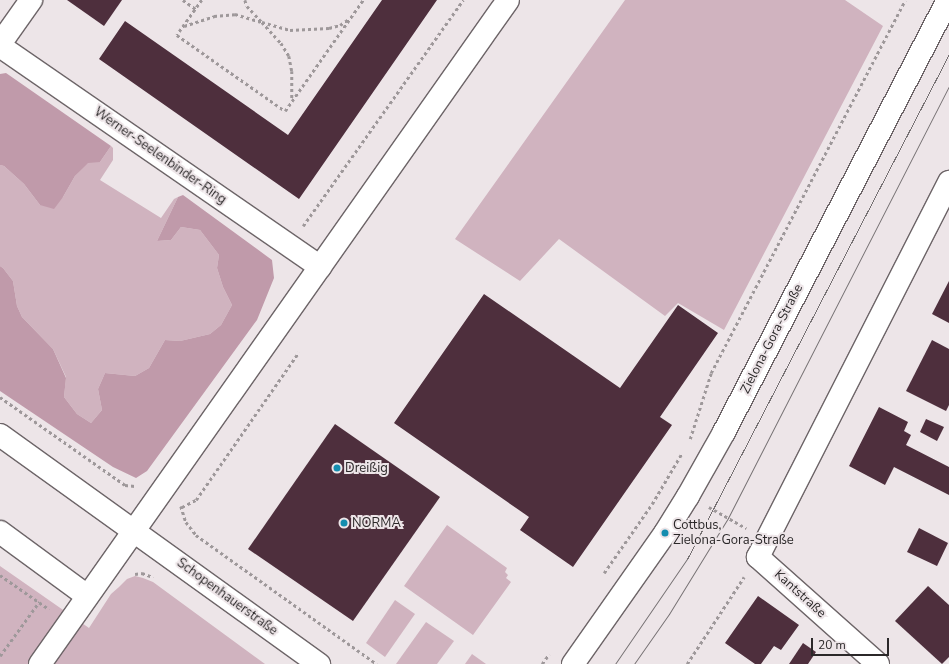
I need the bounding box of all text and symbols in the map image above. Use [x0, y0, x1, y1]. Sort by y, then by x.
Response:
street label: Werner-Seelenbinder-Ring [91, 104, 229, 208]
street label: Zielona-Gora-Straße [738, 282, 806, 396]
place label: Dreißig [345, 460, 388, 476]
marker: Dreißig [332, 463, 342, 473]
place label: NORMA [352, 515, 401, 531]
marker: NORMA [339, 518, 349, 528]
place label: Cottbus, Zielona-Gora-Straße [673, 518, 794, 549]
marker: Cottbus, Zielona-Gora-Straße [660, 528, 670, 538]
street label: Schopenhauerstraße [174, 555, 280, 639]
street label: Kantstraße [771, 567, 829, 621]
scale bar [813, 630, 891, 656]
text: 20 m [818, 637, 846, 653]

